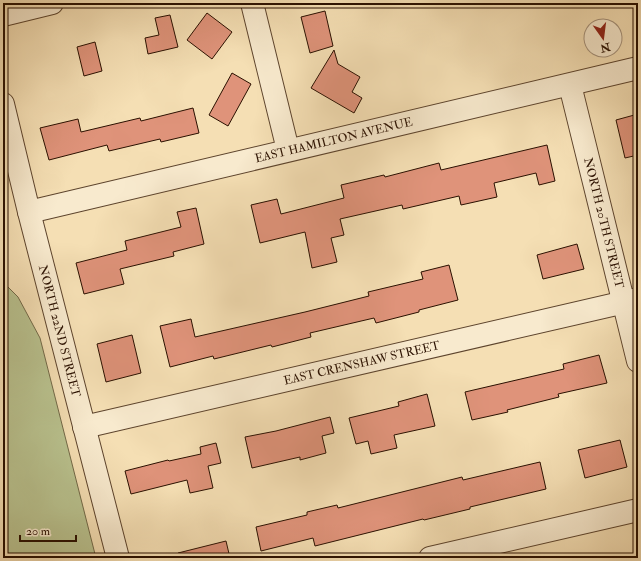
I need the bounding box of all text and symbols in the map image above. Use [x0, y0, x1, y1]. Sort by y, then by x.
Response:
north arrow [583, 18, 623, 58]
text: N [598, 39, 613, 55]
street label: EAST HAMILTON AVENUE [253, 114, 414, 166]
street label: NORTH 20TH STREET [581, 156, 627, 290]
street label: NORTH 22ND STREET [35, 264, 84, 399]
street label: EAST CRENSHAW STREET [282, 338, 441, 388]
scale bar [20, 517, 76, 543]
text: 20 m [26, 524, 51, 539]

